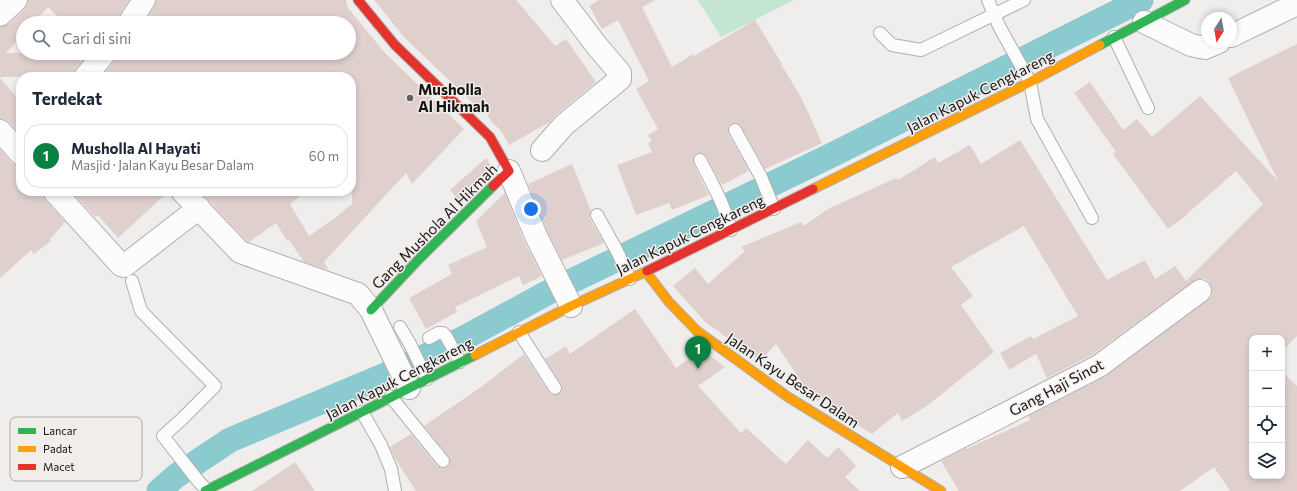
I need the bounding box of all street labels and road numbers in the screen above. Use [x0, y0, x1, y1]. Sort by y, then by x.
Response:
street label: Jalan Kapuk Cengkareng [903, 46, 1057, 136]
street label: Gang Mushola Al Hikmah [368, 160, 500, 292]
street label: Jalan Kapuk Cengkareng [613, 190, 767, 278]
street label: Jalan Kayu Besar Dalam [723, 329, 863, 431]
street label: Jalan Kapuk Cengkareng [322, 333, 476, 423]
street label: Gang Haji Sinot [1006, 355, 1106, 419]

